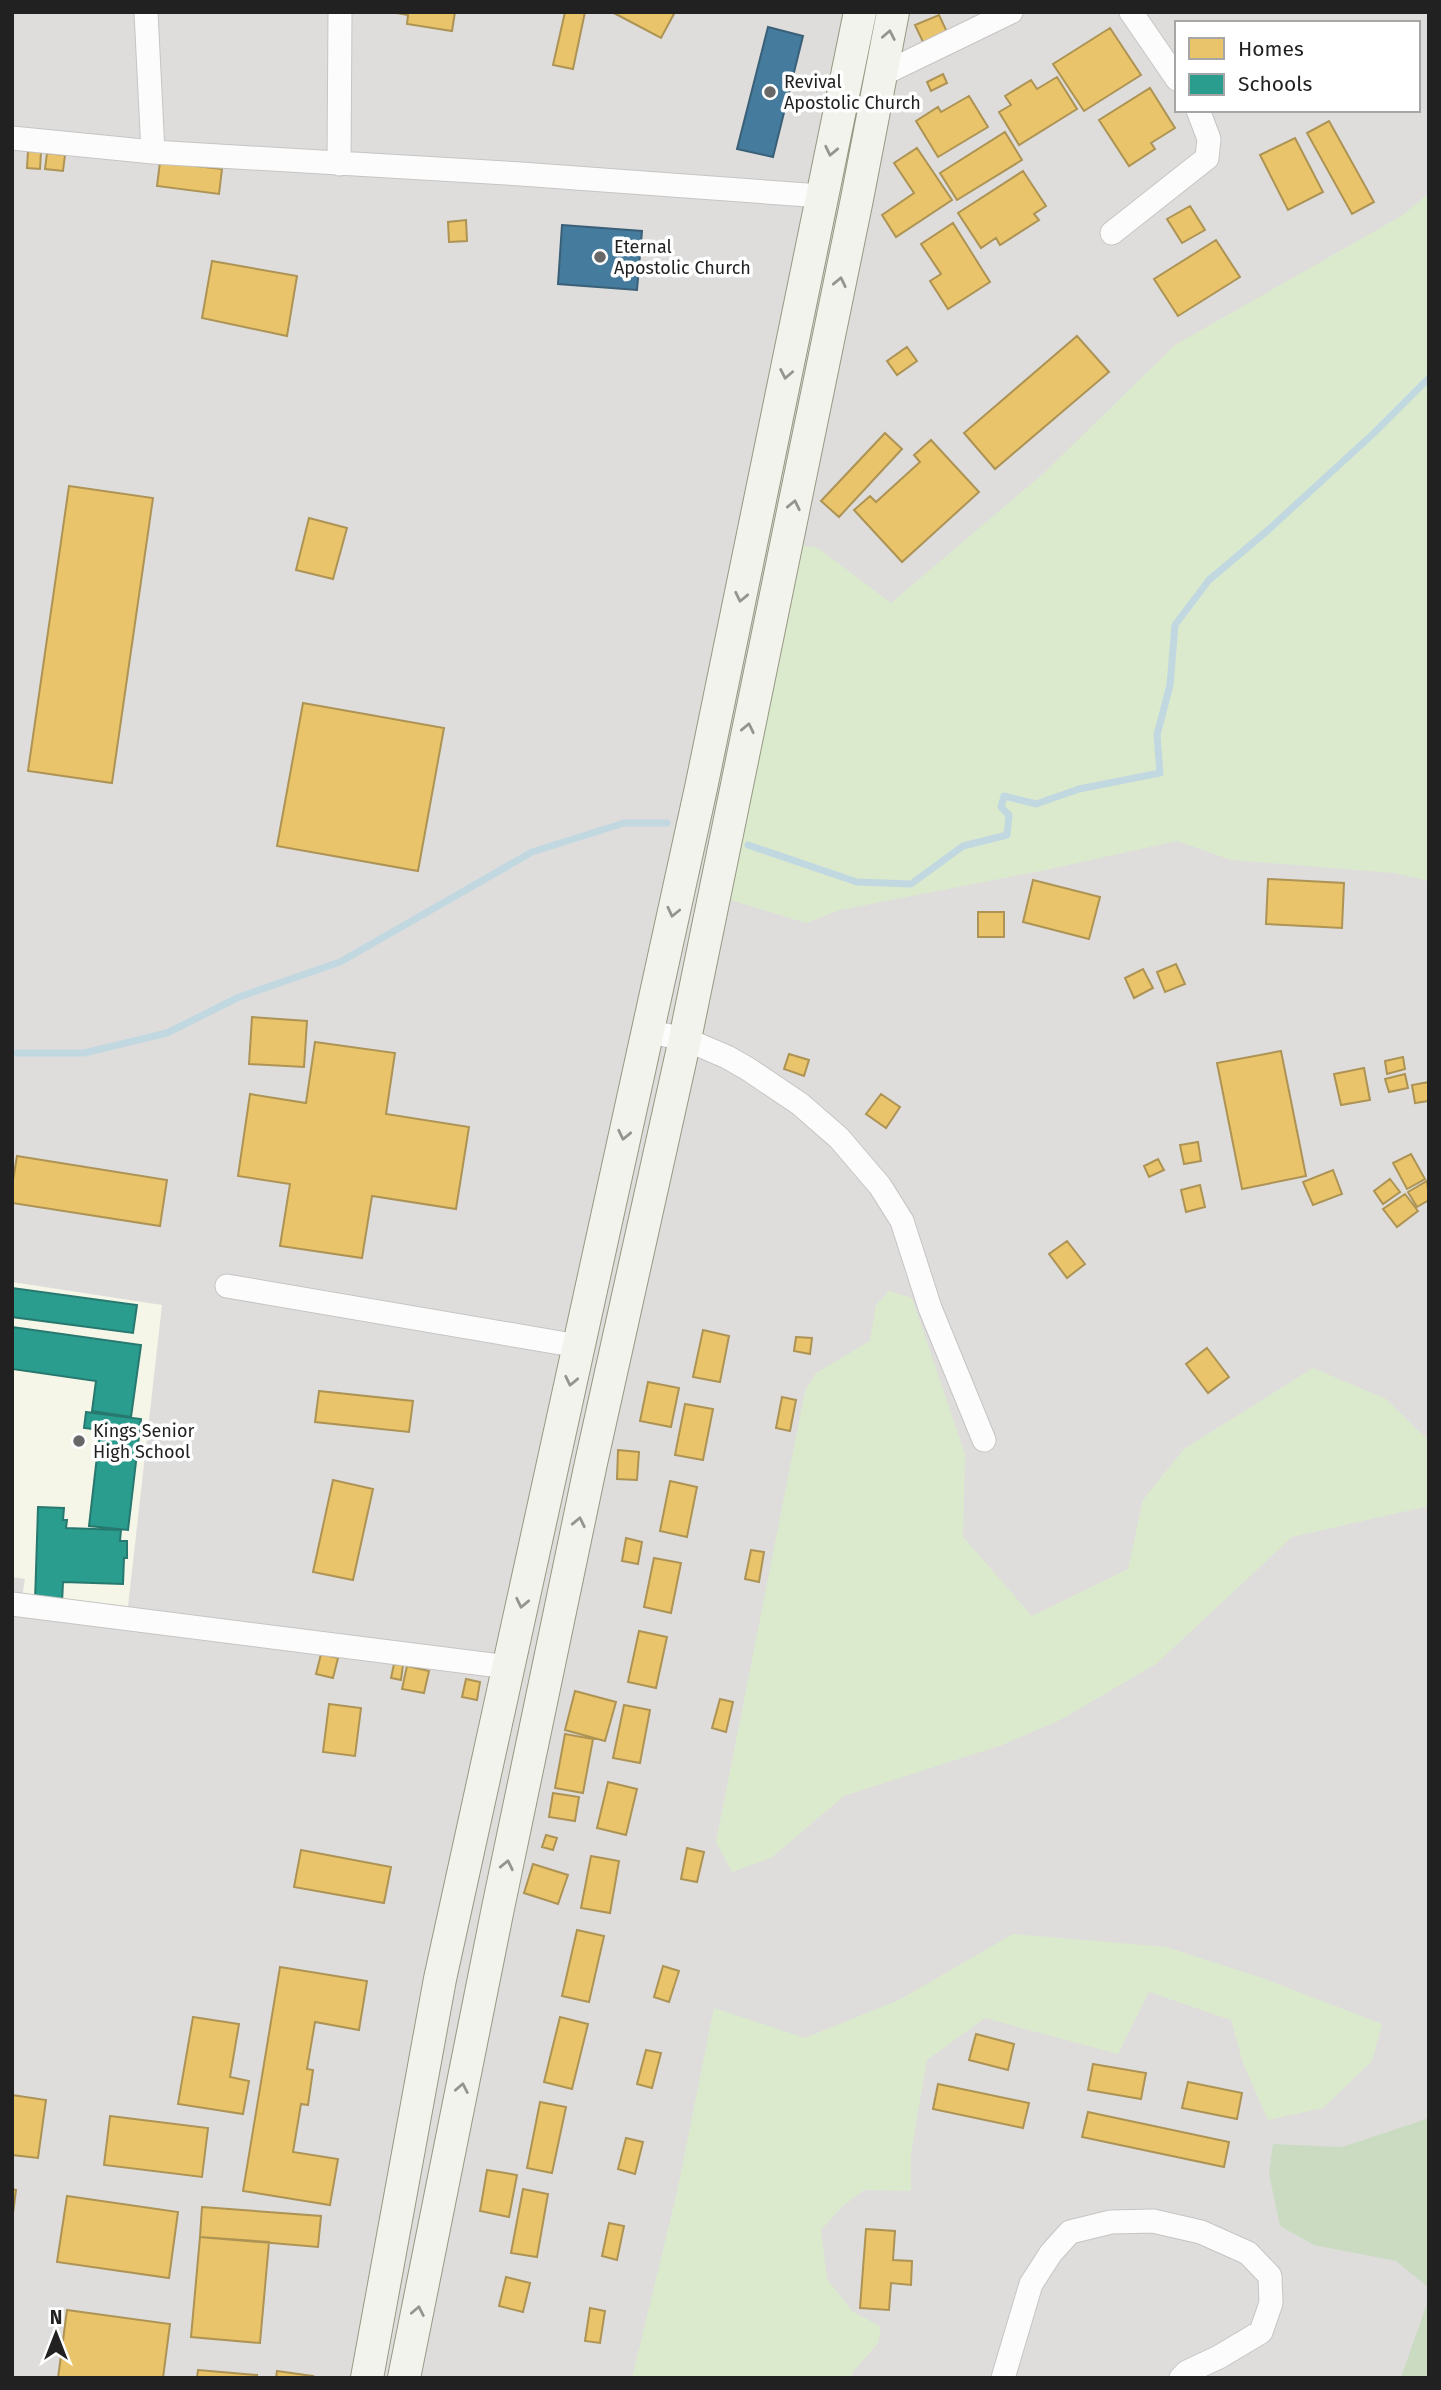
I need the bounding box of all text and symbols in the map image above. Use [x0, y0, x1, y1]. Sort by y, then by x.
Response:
legend [1175, 21, 1420, 112]
one-way arrow [880, 29, 895, 41]
text: Homes [1238, 36, 1304, 62]
place label: Revival Apostolic Church [784, 71, 921, 114]
text: Schools [1238, 71, 1312, 97]
marker: Revival Apostolic Church [762, 84, 778, 100]
one-way arrow [824, 145, 839, 157]
place label: Eternal Apostolic Church [614, 236, 751, 279]
marker: Eternal Apostolic Church [592, 249, 608, 265]
one-way arrow [832, 276, 847, 288]
one-way arrow [780, 368, 795, 380]
one-way arrow [786, 499, 801, 511]
one-way arrow [734, 591, 749, 603]
one-way arrow [740, 722, 755, 734]
one-way arrow [666, 906, 681, 918]
one-way arrow [617, 1128, 632, 1140]
one-way arrow [564, 1375, 579, 1387]
place label: Kings Senior High School [93, 1420, 194, 1463]
marker: Kings Senior High School [71, 1433, 87, 1449]
one-way arrow [570, 1516, 585, 1528]
one-way arrow [515, 1597, 530, 1609]
one-way arrow [498, 1859, 513, 1871]
one-way arrow [454, 2082, 469, 2094]
north arrow [21, 2299, 91, 2369]
one-way arrow [409, 2305, 424, 2317]
text: N [50, 2306, 62, 2329]

